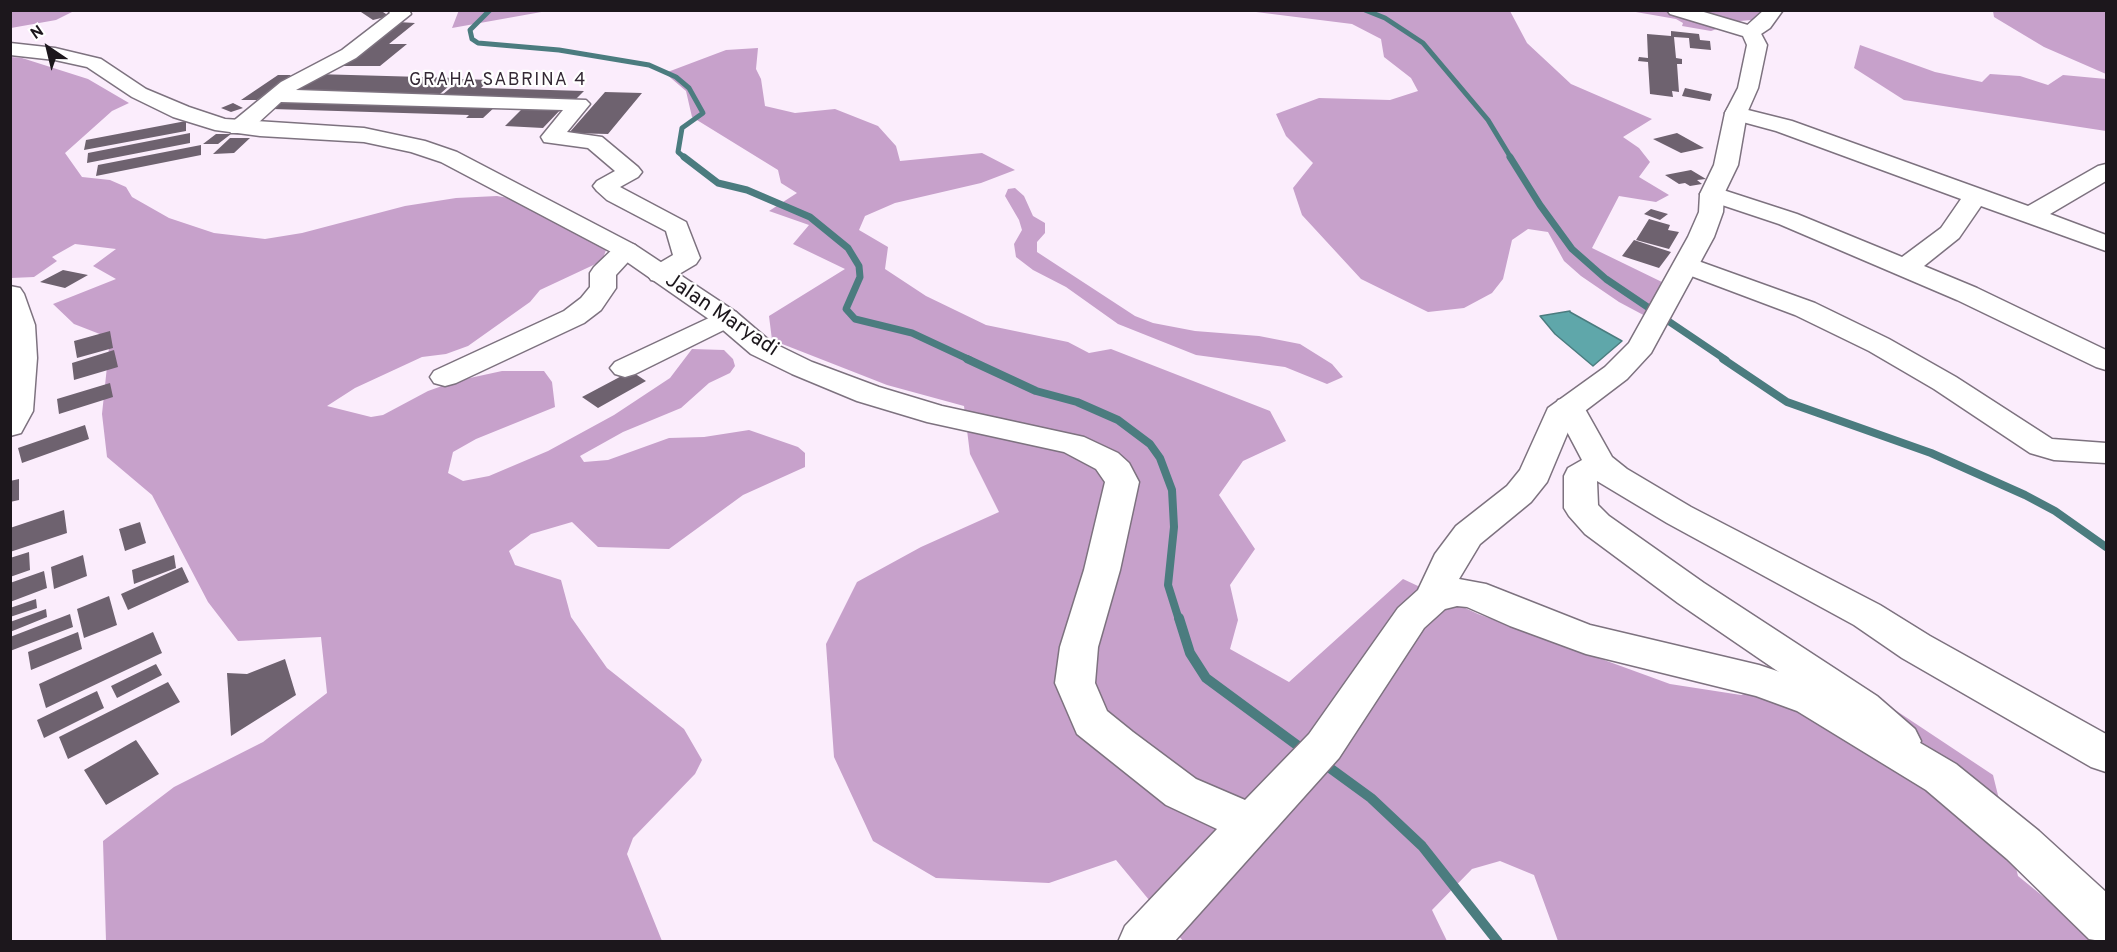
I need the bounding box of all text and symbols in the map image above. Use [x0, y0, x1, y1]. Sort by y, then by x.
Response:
north arrow [18, 18, 78, 78]
text: N [27, 22, 48, 45]
district label: GRAHA SABRINA 4 [409, 70, 587, 92]
street label: Jalan Maryadi [660, 269, 782, 363]

